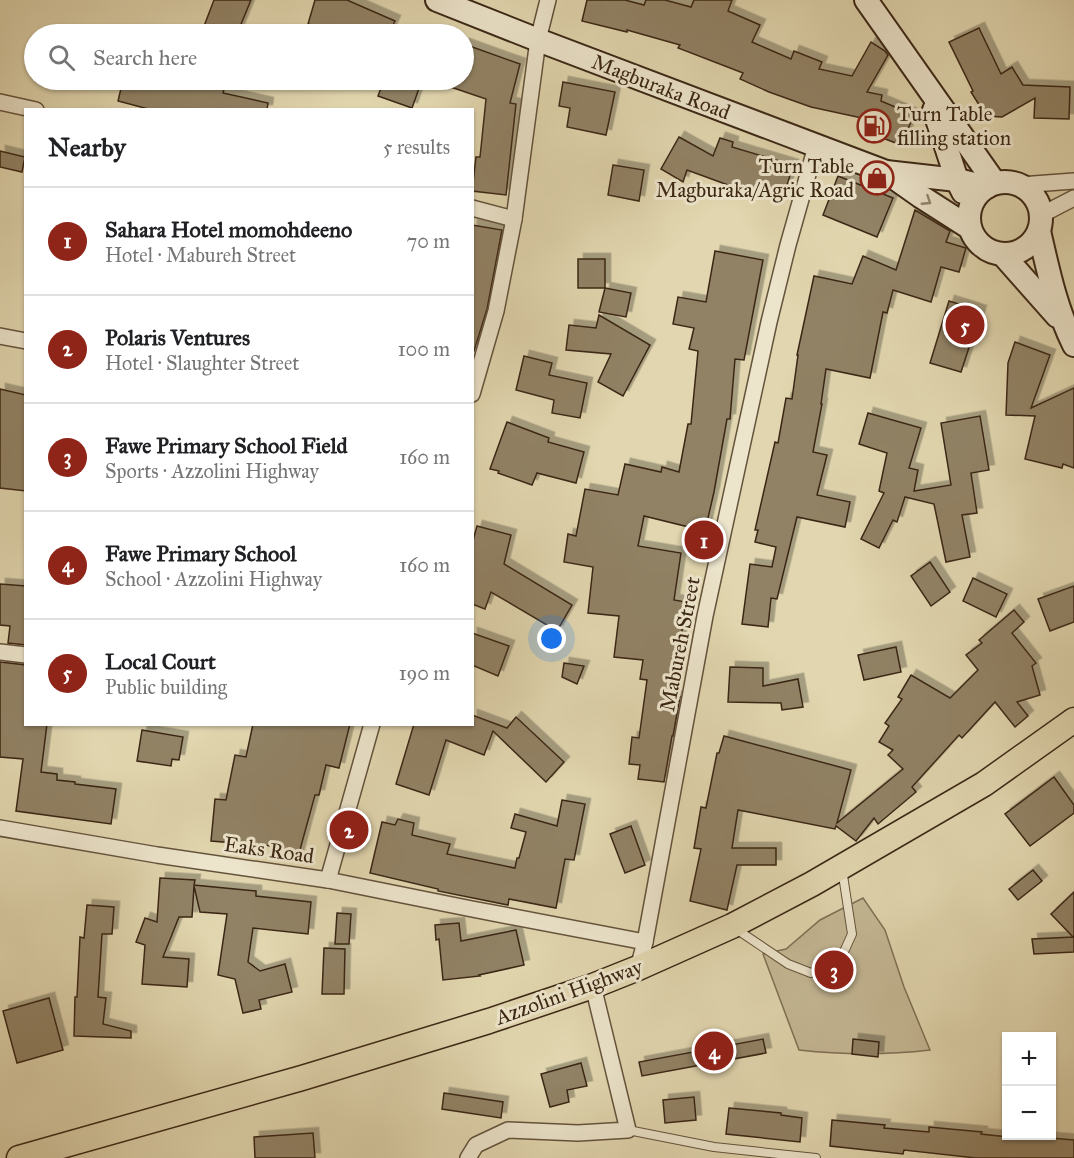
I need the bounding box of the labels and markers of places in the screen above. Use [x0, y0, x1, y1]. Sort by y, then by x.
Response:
place label: Turn Table filling station [897, 101, 1011, 151]
fuel station icon: Turn Table filling station [856, 108, 892, 144]
place label: Turn Table Magburaka/Agric Road [656, 153, 854, 203]
shop icon: Turn Table Magburaka/Agric Road [859, 160, 895, 196]
pin: 5 [946, 302, 984, 348]
pin: 1 [684, 518, 724, 562]
pin: 2 [330, 808, 368, 852]
pin: 3 [814, 948, 854, 992]
pin: 4 [694, 1028, 734, 1074]

